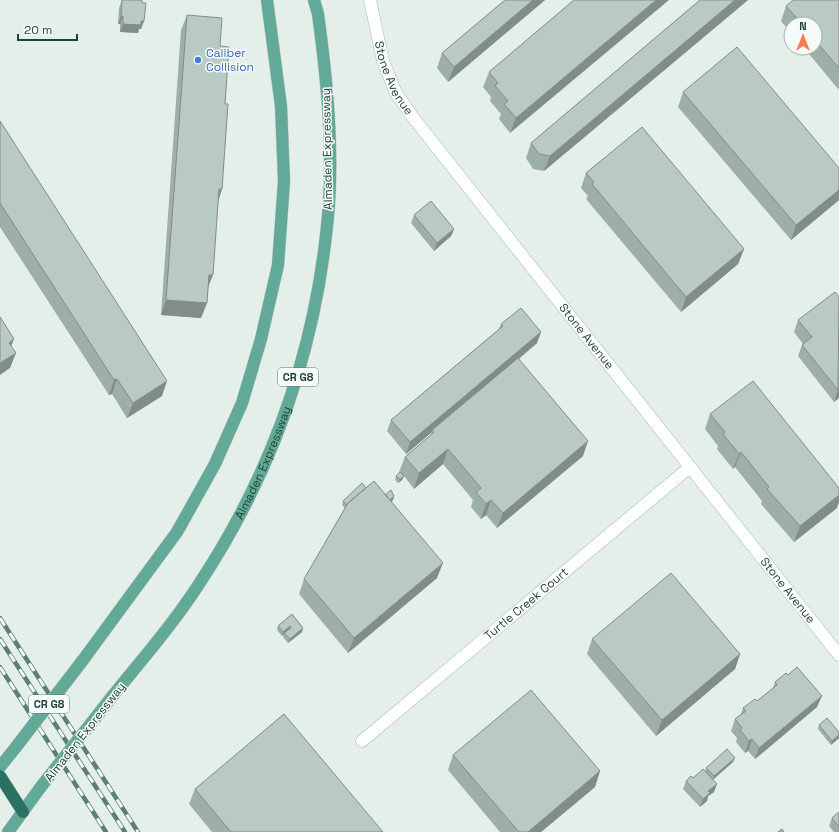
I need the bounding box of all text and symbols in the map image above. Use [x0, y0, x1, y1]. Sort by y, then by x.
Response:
scale bar [18, 16, 77, 42]
north arrow [783, 16, 823, 56]
text: N [799, 19, 807, 33]
text: 20 m [24, 22, 52, 38]
street label: Stone Avenue [371, 39, 417, 118]
place label: Caliber Collision [206, 45, 254, 75]
marker: Caliber Collision [193, 55, 203, 65]
street label: Almaden Expressway [318, 88, 336, 210]
street label: Stone Avenue [555, 300, 618, 373]
road number: CR G8 [278, 368, 318, 386]
street label: Almaden Expressway [231, 404, 295, 522]
street label: Stone Avenue [757, 554, 819, 627]
street label: Turtle Creek Court [481, 564, 572, 644]
street label: Almaden Expressway [41, 679, 129, 785]
road number: CR G8 [29, 695, 69, 713]

